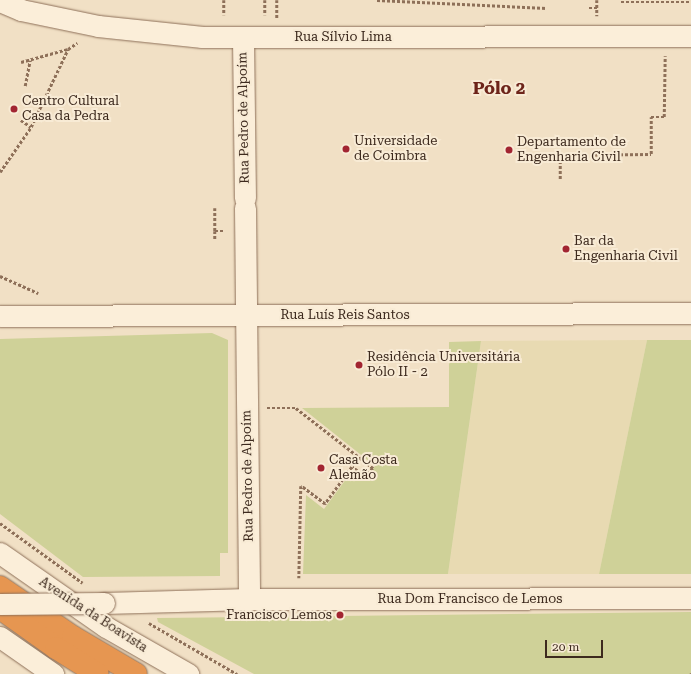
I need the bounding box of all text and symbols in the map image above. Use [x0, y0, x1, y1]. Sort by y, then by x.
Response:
street label: Rua Sílvio Lima [294, 29, 392, 45]
street label: Rua Pedro de Alpoím [235, 52, 253, 184]
district label: Pólo 2 [473, 79, 525, 99]
place label: Centro Cultural Casa da Pedra [22, 94, 119, 125]
marker: Centro Cultural Casa da Pedra [9, 104, 19, 114]
place label: Universidade de Coimbra [354, 134, 437, 165]
place label: Departamento de Engenharia Civil [517, 135, 626, 166]
marker: Universidade de Coimbra [341, 144, 351, 154]
marker: Departamento de Engenharia Civil [504, 145, 514, 155]
place label: Bar da Engenharia Civil [574, 234, 678, 265]
marker: Bar da Engenharia Civil [561, 244, 571, 254]
street label: Rua Luís Reis Santos [280, 307, 410, 323]
place label: Residência Universitária Pólo II - 2 [367, 350, 520, 381]
marker: Residência Universitária Pólo II - 2 [354, 360, 364, 370]
street label: Rua Pedro de Alpoím [239, 410, 257, 542]
place label: Casa Costa Alemão [329, 453, 397, 484]
marker: Casa Costa Alemão [316, 463, 326, 473]
street label: Avenida da Boavista [36, 574, 150, 656]
street label: Rua Dom Francisco de Lemos [378, 591, 562, 607]
place label: Francisco Lemos [226, 607, 332, 623]
marker: Francisco Lemos [335, 610, 345, 620]
scale bar [547, 632, 605, 658]
text: 20 m [552, 640, 579, 654]

